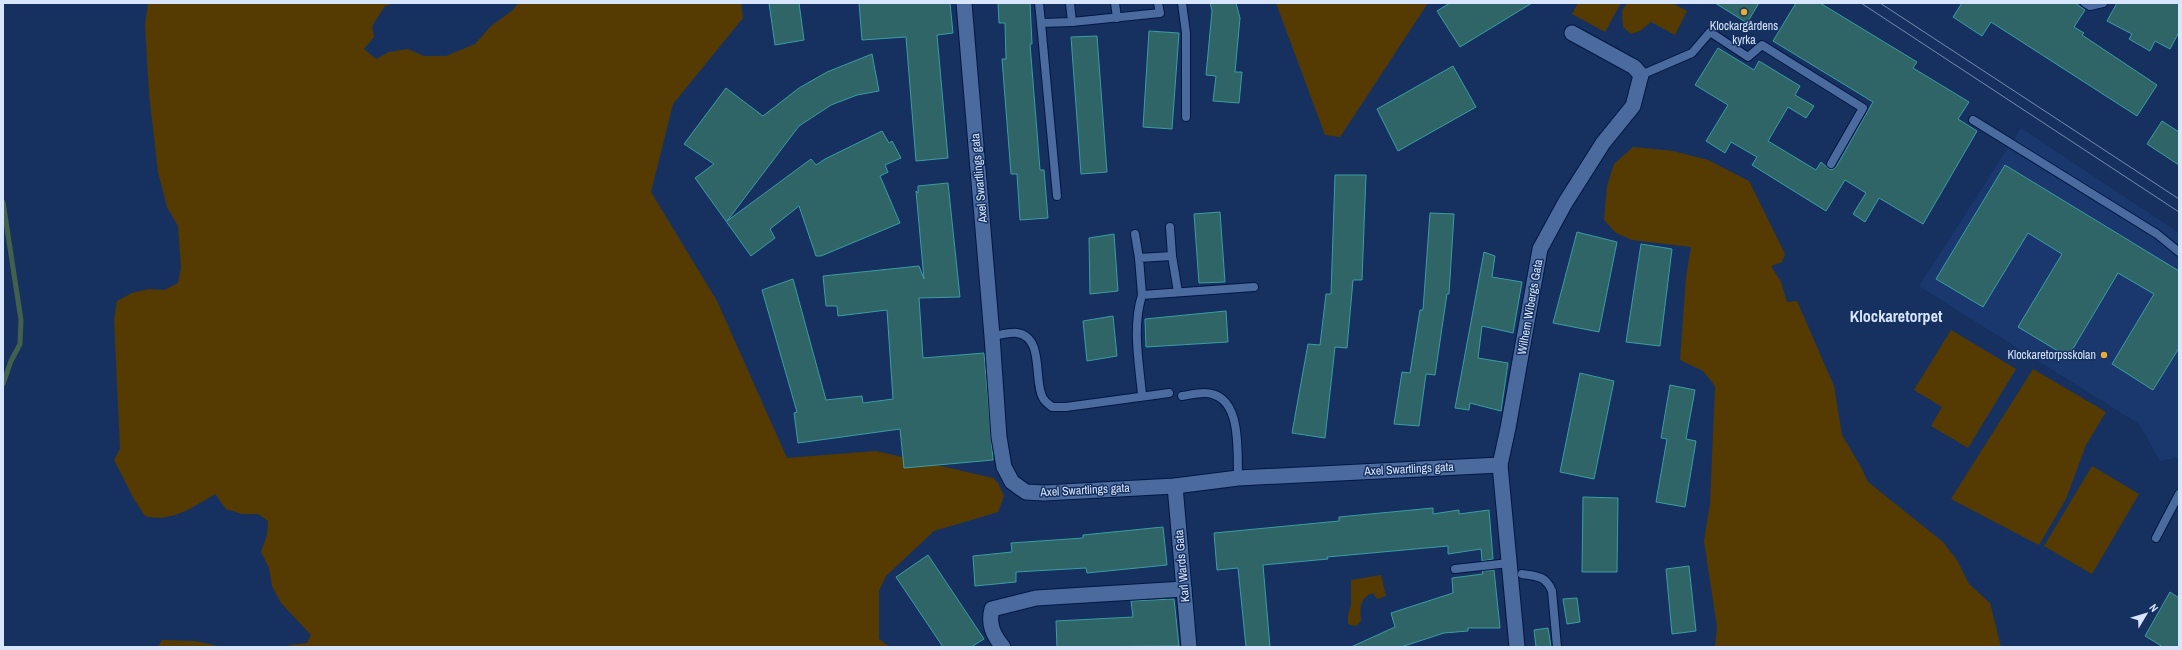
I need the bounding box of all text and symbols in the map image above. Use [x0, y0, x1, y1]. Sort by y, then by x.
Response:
marker: Klockargårdens kyrka [1739, 7, 1749, 17]
place label: Klockargårdens kyrka [1710, 18, 1778, 48]
street label: Axel Swartlings gata [967, 132, 991, 224]
street label: Wilhem Wibergs Gata [1514, 257, 1546, 356]
district label: Klockaretorpet [1850, 305, 1943, 327]
place label: Klockaretorpsskolan [2007, 347, 2096, 363]
marker: Klockaretorpsskolan [2099, 350, 2109, 360]
street label: Axel Swartlings gata [1363, 459, 1455, 479]
street label: Axel Swartlings gata [1039, 480, 1131, 500]
street label: Karl Wards Gata [1171, 529, 1193, 603]
north arrow [2126, 594, 2166, 634]
text: N [2146, 601, 2161, 615]

